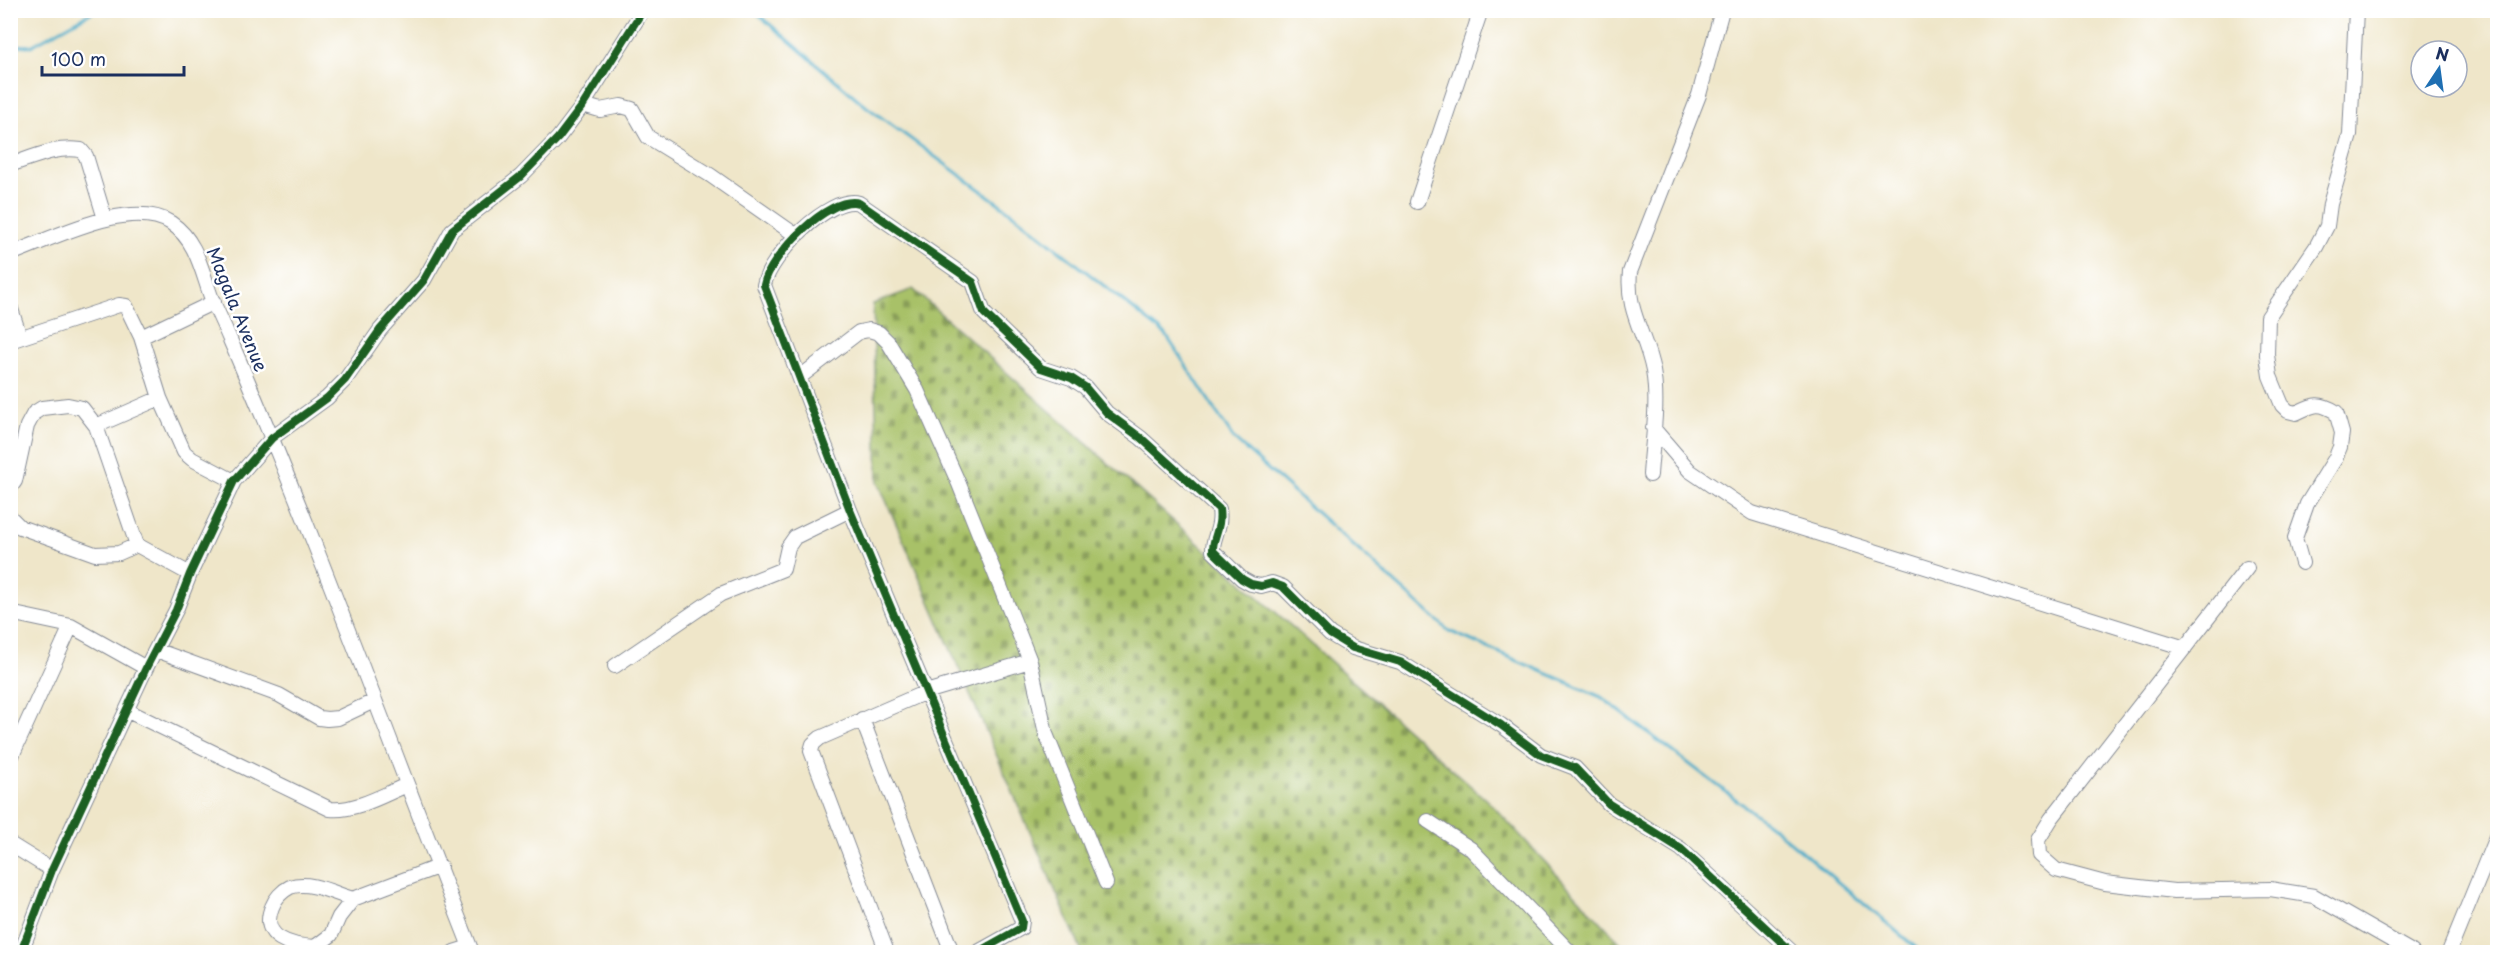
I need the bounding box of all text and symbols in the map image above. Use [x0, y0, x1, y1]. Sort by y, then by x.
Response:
scale bar [42, 39, 184, 77]
north arrow [2409, 39, 2469, 99]
text: N [2434, 40, 2451, 67]
text: 100 m [51, 45, 106, 72]
street label: Magala Avenue [201, 243, 275, 376]

